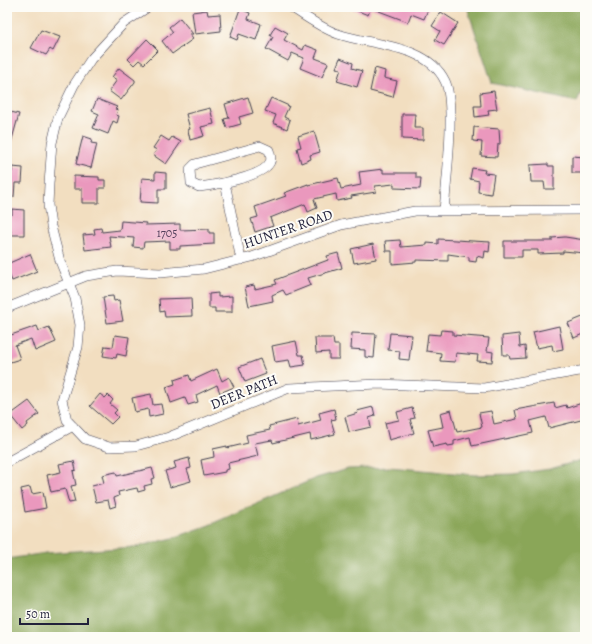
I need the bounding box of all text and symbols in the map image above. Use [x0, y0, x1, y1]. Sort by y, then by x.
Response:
street label: HUNTER ROAD [241, 205, 335, 253]
house number: 1705 [157, 225, 177, 241]
street label: DEER PATH [207, 370, 281, 414]
scale bar [20, 600, 88, 626]
text: 50 m [26, 606, 50, 622]

